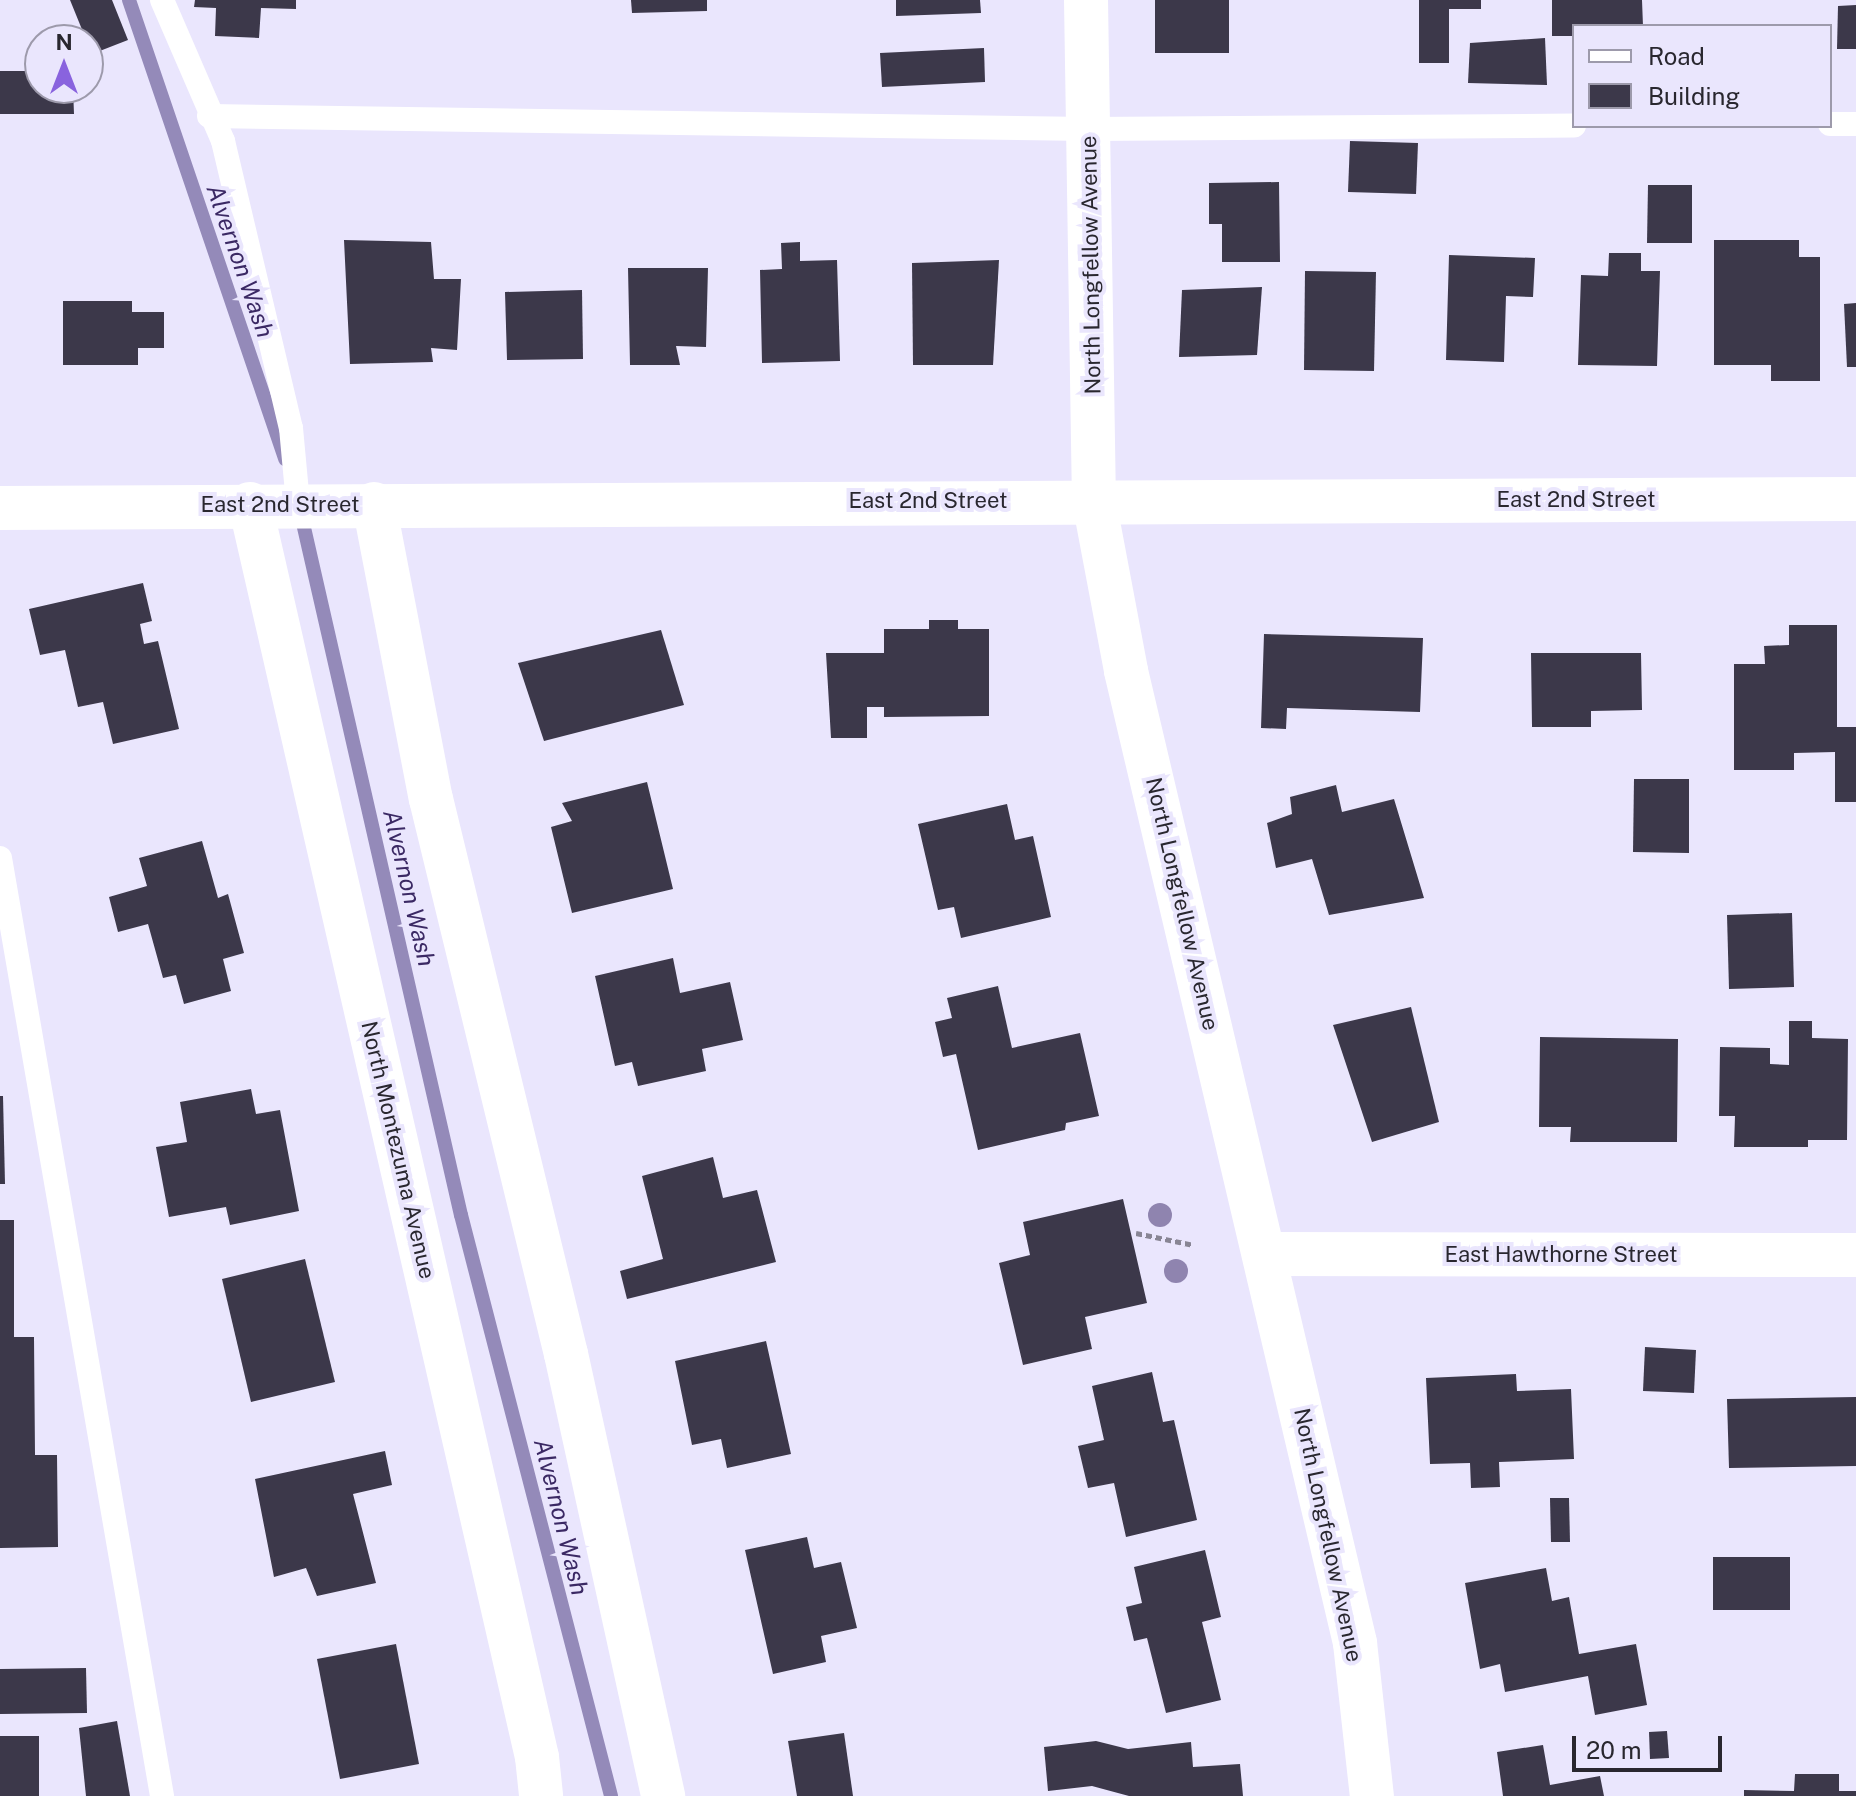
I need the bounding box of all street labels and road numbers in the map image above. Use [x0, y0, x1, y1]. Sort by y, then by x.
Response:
street label: North Longfellow Avenue [1076, 135, 1106, 395]
street label: East 2nd Street [1497, 487, 1655, 513]
street label: East 2nd Street [849, 488, 1007, 514]
street label: East 2nd Street [201, 492, 359, 518]
street label: North Longfellow Avenue [1140, 775, 1224, 1033]
street label: North Montezuma Avenue [355, 1019, 441, 1281]
street label: East Hawthorne Street [1444, 1242, 1678, 1268]
street label: North Longfellow Avenue [1288, 1406, 1368, 1664]

